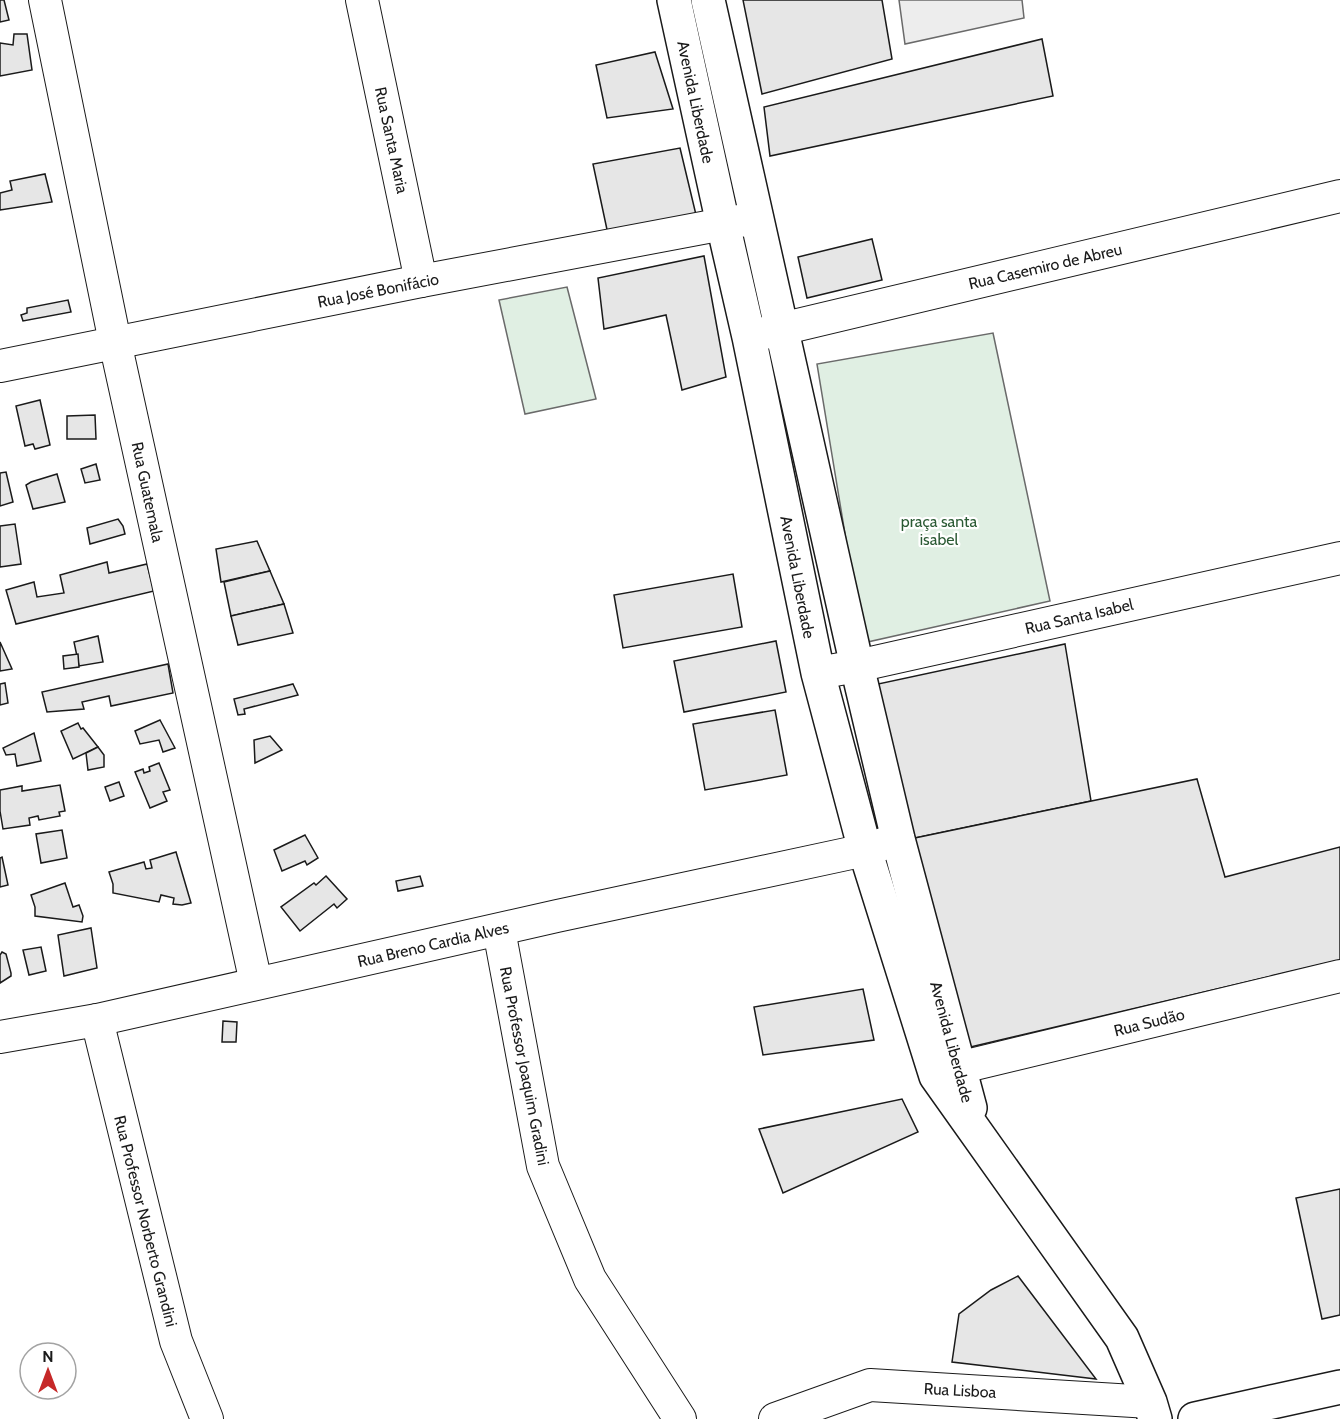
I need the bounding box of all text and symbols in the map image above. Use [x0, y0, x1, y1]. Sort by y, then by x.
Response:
street label: Avenida Liberdade [673, 39, 718, 165]
street label: Rua Santa Maria [371, 85, 412, 195]
street label: Rua Casemiro de Abreu [966, 240, 1124, 293]
street label: Rua José Bonifácio [316, 269, 441, 312]
street label: Rua Guatemala [128, 440, 168, 544]
park label: praça santa isabel [901, 512, 977, 549]
street label: Avenida Liberdade [776, 514, 819, 640]
street label: Rua Santa Isabel [1023, 595, 1135, 638]
street label: Rua Breno Cardia Alves [356, 918, 511, 971]
street label: Rua Professor Joaquim Gradini [496, 965, 553, 1167]
street label: Avenida Liberdade [926, 979, 977, 1105]
street label: Rua Sudão [1112, 1004, 1187, 1040]
street label: Rua Professor Norberto Grandini [110, 1113, 181, 1329]
north arrow [18, 1341, 78, 1401]
text: N [42, 1347, 54, 1366]
street label: Rua Lisboa [923, 1379, 997, 1402]

